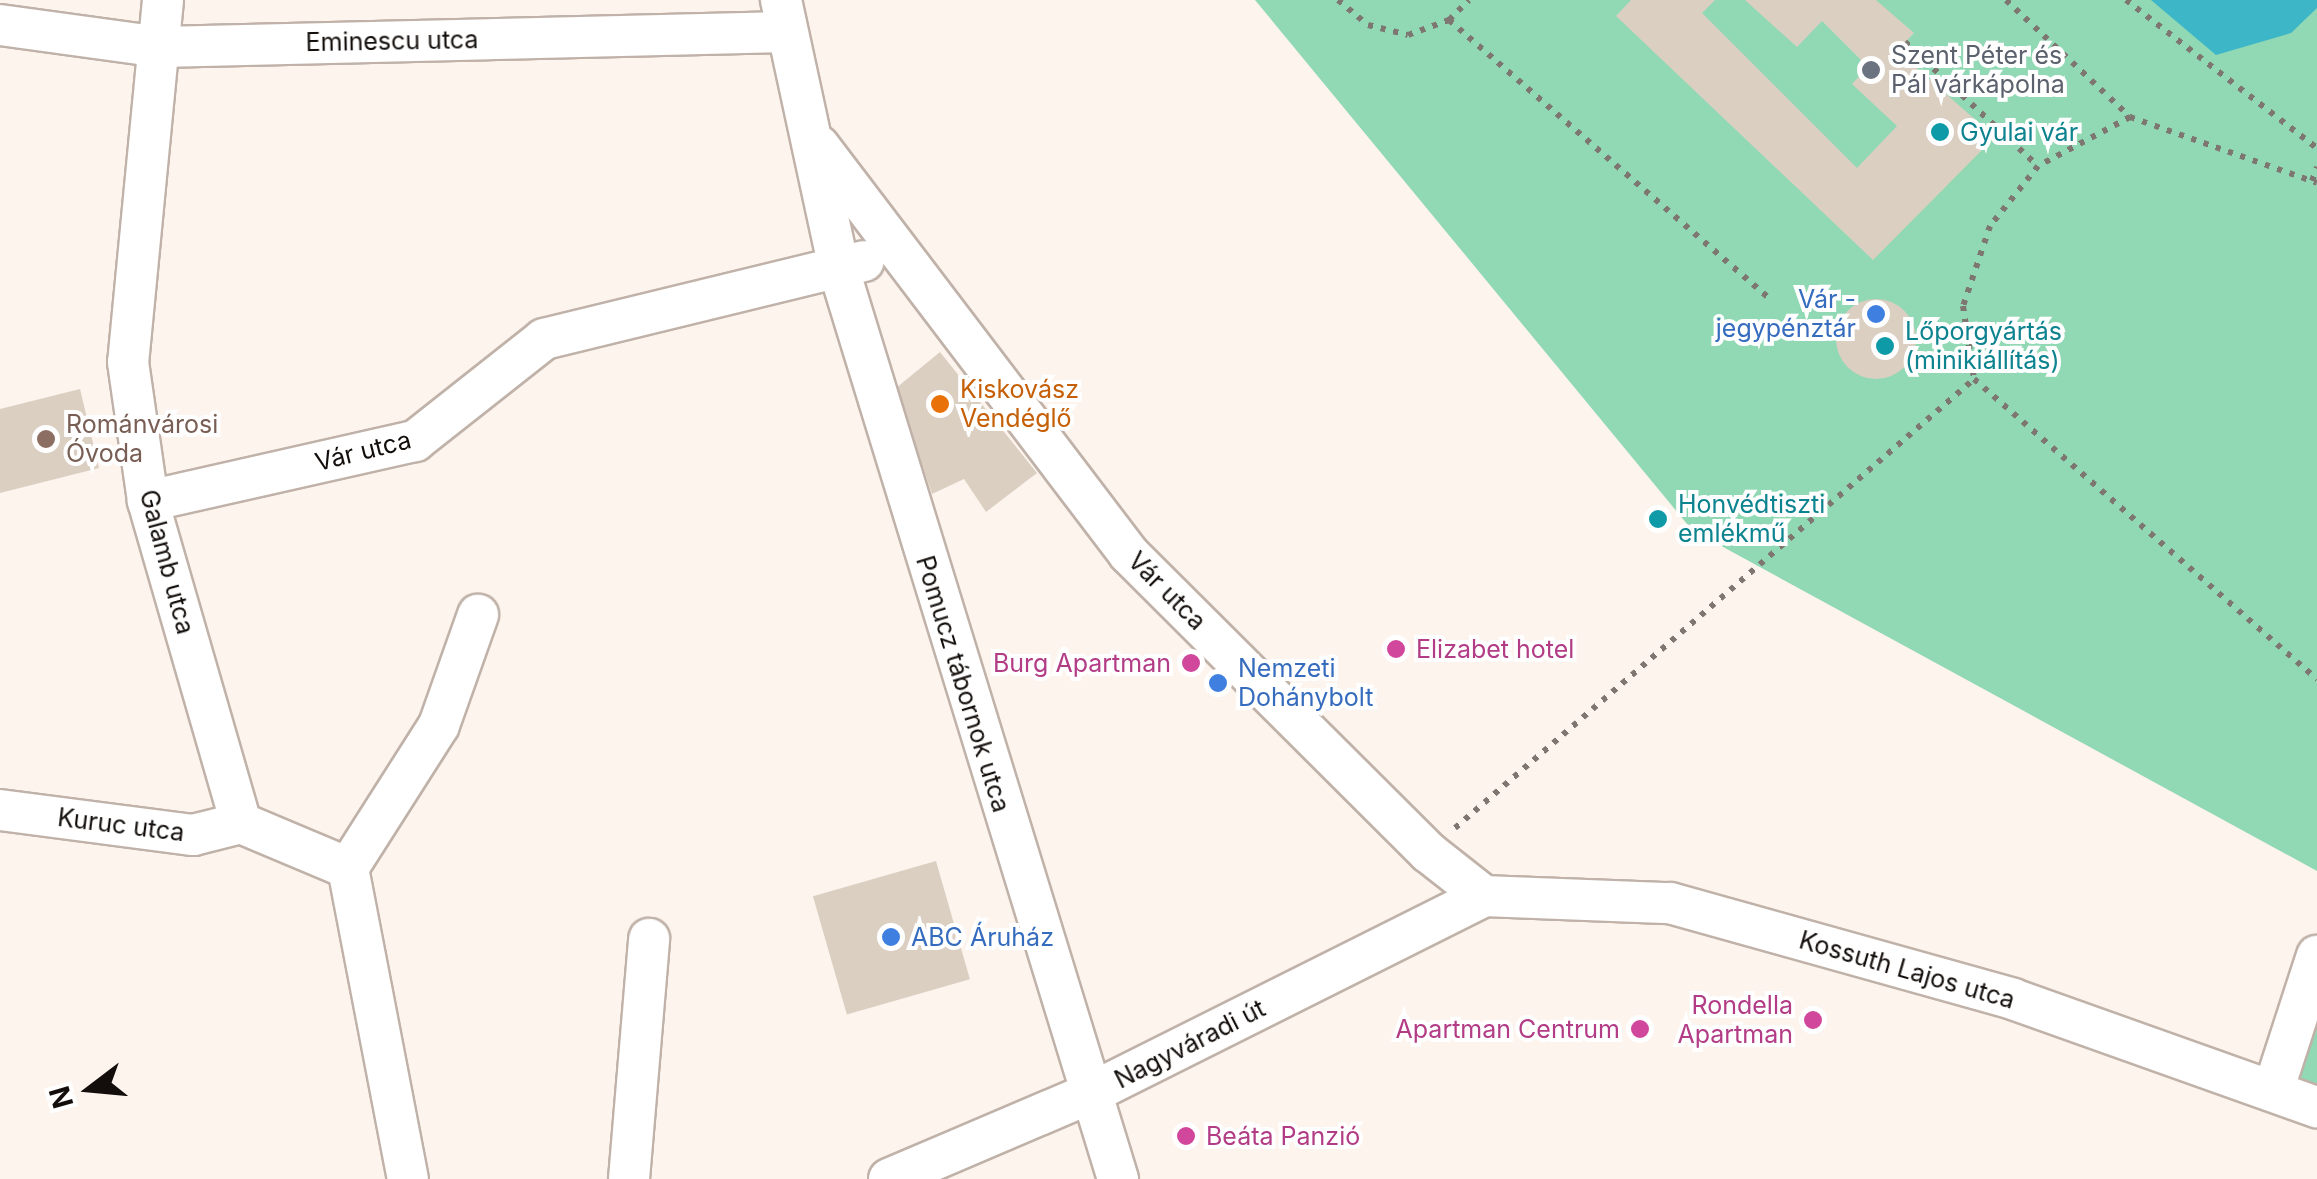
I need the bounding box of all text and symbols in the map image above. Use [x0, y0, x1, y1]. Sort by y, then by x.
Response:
street label: Eminescu utca [305, 24, 479, 58]
place label: Szent Péter és Pál várkápolna [1891, 41, 2065, 100]
marker: Szent Péter és Pál várkápolna [1860, 59, 1882, 81]
place label: Gyulai vár [1960, 117, 2078, 147]
marker: Gyulai vár [1929, 121, 1951, 143]
place label: Vár - jegypénztár [1716, 285, 1856, 344]
marker: Vár - jegypénztár [1865, 303, 1887, 325]
place label: Lőporgyártás (minikiállítás) [1905, 317, 2062, 376]
marker: Lőporgyártás (minikiállítás) [1874, 335, 1896, 357]
place label: Kiskovász Vendéglő [960, 375, 1079, 434]
marker: Kiskovász Vendéglő [929, 393, 951, 415]
place label: Románvárosi Óvoda [66, 410, 218, 469]
street label: Vár utca [312, 425, 414, 477]
marker: Románvárosi Óvoda [35, 428, 57, 450]
street label: Galamb utca [133, 486, 201, 638]
place label: Honvédtiszti emlékmű [1678, 490, 1825, 549]
marker: Honvédtiszti emlékmű [1647, 508, 1669, 530]
street label: Vár utca [1122, 546, 1212, 636]
street label: Pomucz tábornok utca [910, 552, 1016, 816]
place label: Elizabet hotel [1416, 634, 1574, 664]
marker: Elizabet hotel [1385, 638, 1407, 660]
place label: Burg Apartman [993, 648, 1171, 678]
marker: Burg Apartman [1180, 652, 1202, 674]
place label: Nemzeti Dohánybolt [1238, 654, 1373, 713]
marker: Nemzeti Dohánybolt [1207, 672, 1229, 694]
street label: Kuruc utca [56, 802, 186, 848]
place label: ABC Áruház [911, 922, 1054, 952]
street label: Kossuth Lajos utca [1796, 925, 2018, 1015]
marker: ABC Áruház [880, 926, 902, 948]
place label: Rondella Apartman [1677, 991, 1793, 1050]
street label: Nagyváradi út [1110, 993, 1270, 1095]
marker: Rondella Apartman [1802, 1009, 1824, 1031]
place label: Apartman Centrum [1396, 1014, 1620, 1044]
marker: Apartman Centrum [1629, 1018, 1651, 1040]
north arrow [40, 1039, 140, 1139]
text: N [42, 1082, 80, 1112]
place label: Beáta Panzió [1206, 1121, 1360, 1151]
marker: Beáta Panzió [1175, 1125, 1197, 1147]

